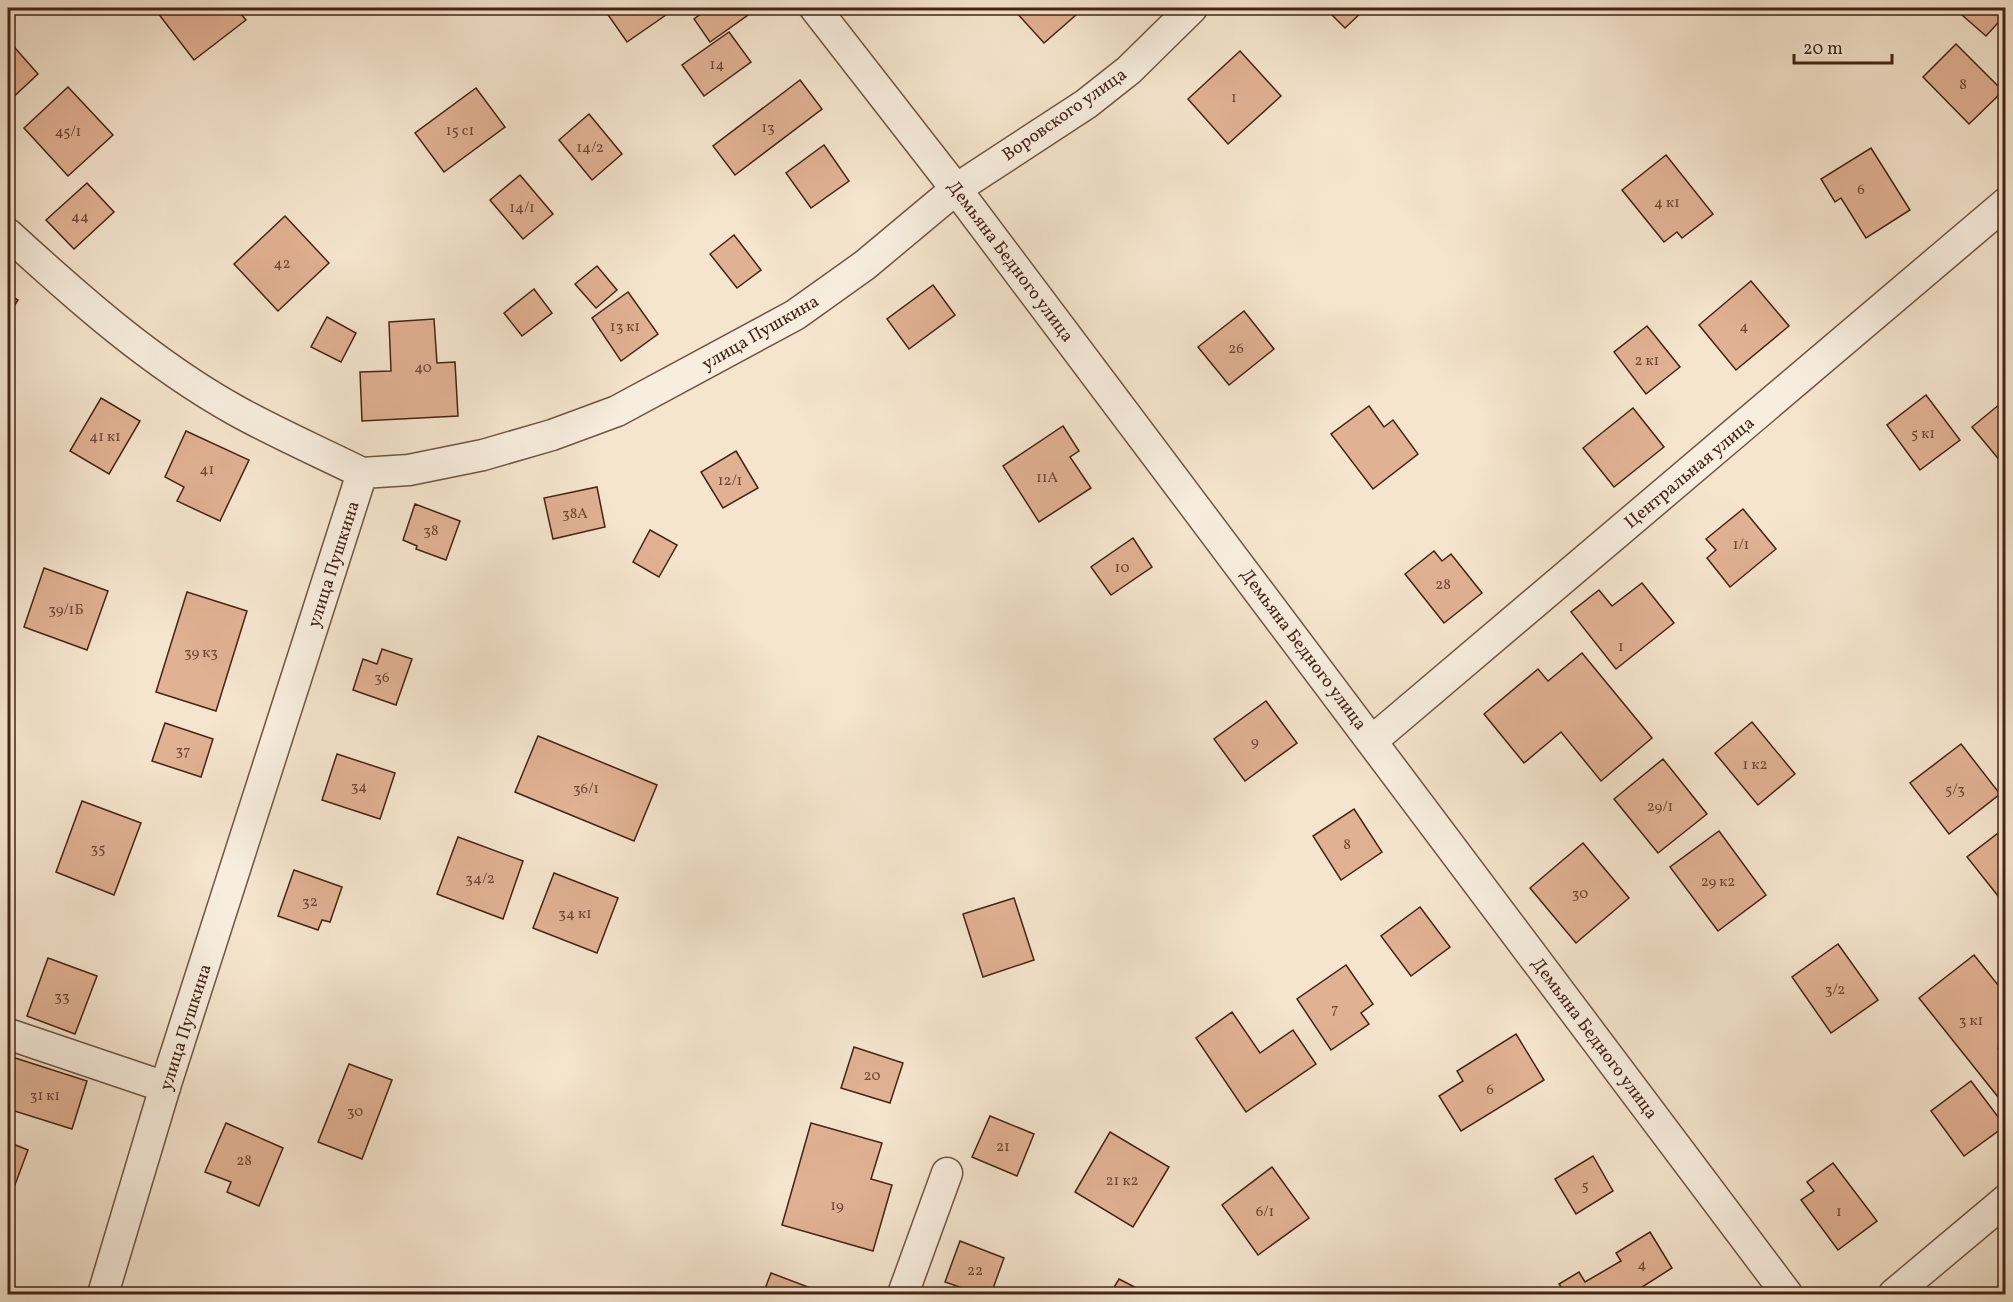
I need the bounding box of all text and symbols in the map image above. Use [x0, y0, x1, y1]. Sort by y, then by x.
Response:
scale bar [1794, 27, 1892, 65]
text: 20 m [1803, 37, 1843, 62]
house number: 14 [710, 55, 724, 76]
street label: Воровского улица [997, 63, 1132, 168]
house number: 8 [1959, 75, 1967, 96]
house number: 1 [1231, 88, 1237, 109]
house number: 13 [761, 118, 775, 139]
house number: 15 с1 [446, 121, 474, 142]
house number: 45/1 [55, 122, 81, 143]
house number: 14/2 [576, 138, 604, 159]
street label: Демьяна Бедного улица [941, 176, 1079, 348]
house number: 6 [1857, 180, 1865, 201]
house number: 4 к1 [1654, 193, 1680, 214]
house number: 14/1 [509, 198, 535, 219]
house number: 44 [71, 207, 89, 228]
house number: 42 [273, 254, 291, 275]
street label: улица Пушкина [697, 290, 824, 377]
house number: 13 к1 [610, 317, 640, 338]
house number: 4 [1740, 317, 1749, 338]
house number: 26 [1228, 339, 1244, 360]
house number: 2 к1 [1635, 351, 1659, 372]
house number: 40 [414, 358, 432, 379]
street label: Центральная улица [1620, 411, 1760, 535]
house number: 5 к1 [1911, 424, 1935, 445]
house number: 41 к1 [89, 427, 121, 448]
house number: 41 [200, 460, 214, 481]
house number: 11А [1036, 468, 1059, 489]
house number: 12/1 [718, 471, 742, 492]
street label: улица Пушкина [302, 498, 367, 631]
house number: 38А [562, 504, 588, 525]
house number: 38 [423, 521, 439, 542]
house number: 1/1 [1733, 535, 1749, 556]
house number: 10 [1115, 558, 1129, 579]
street label: Демьяна Бедного улица [1234, 564, 1372, 736]
house number: 28 [1435, 575, 1451, 596]
house number: 39/1Б [48, 600, 84, 621]
house number: 1 [1618, 637, 1624, 658]
house number: 39 к3 [184, 643, 218, 664]
house number: 36 [374, 668, 390, 689]
house number: 9 [1251, 732, 1259, 753]
house number: 37 [176, 741, 190, 762]
house number: 1 к2 [1743, 755, 1767, 776]
house number: 34 [351, 777, 367, 798]
house number: 36/1 [573, 779, 599, 800]
house number: 5/3 [1945, 780, 1965, 801]
house number: 29/1 [1647, 797, 1673, 818]
house number: 8 [1343, 835, 1351, 856]
house number: 35 [91, 839, 105, 860]
house number: 34/2 [465, 869, 495, 890]
house number: 29 к2 [1701, 872, 1735, 893]
house number: 30 [1572, 884, 1588, 905]
house number: 32 [302, 892, 318, 913]
house number: 34 к1 [558, 904, 592, 925]
street label: Демьяна Бедного улица [1525, 953, 1663, 1125]
street label: улица Пушкина [154, 961, 219, 1094]
house number: 3/2 [1825, 980, 1845, 1001]
house number: 33 [54, 987, 70, 1008]
house number: 7 [1331, 999, 1339, 1020]
house number: 3 к1 [1959, 1011, 1983, 1032]
house number: 20 [864, 1066, 880, 1087]
house number: 6 [1486, 1080, 1494, 1101]
house number: 31 к1 [30, 1086, 60, 1107]
house number: 30 [347, 1102, 363, 1123]
house number: 21 [996, 1137, 1010, 1158]
house number: 28 [236, 1151, 252, 1172]
house number: 21 к2 [1106, 1171, 1138, 1192]
house number: 5 [1581, 1176, 1589, 1197]
house number: 19 [830, 1196, 844, 1217]
house number: 6/1 [1256, 1202, 1274, 1223]
house number: 1 [1836, 1202, 1842, 1223]
house number: 4 [1638, 1255, 1647, 1276]
house number: 22 [967, 1261, 983, 1282]

